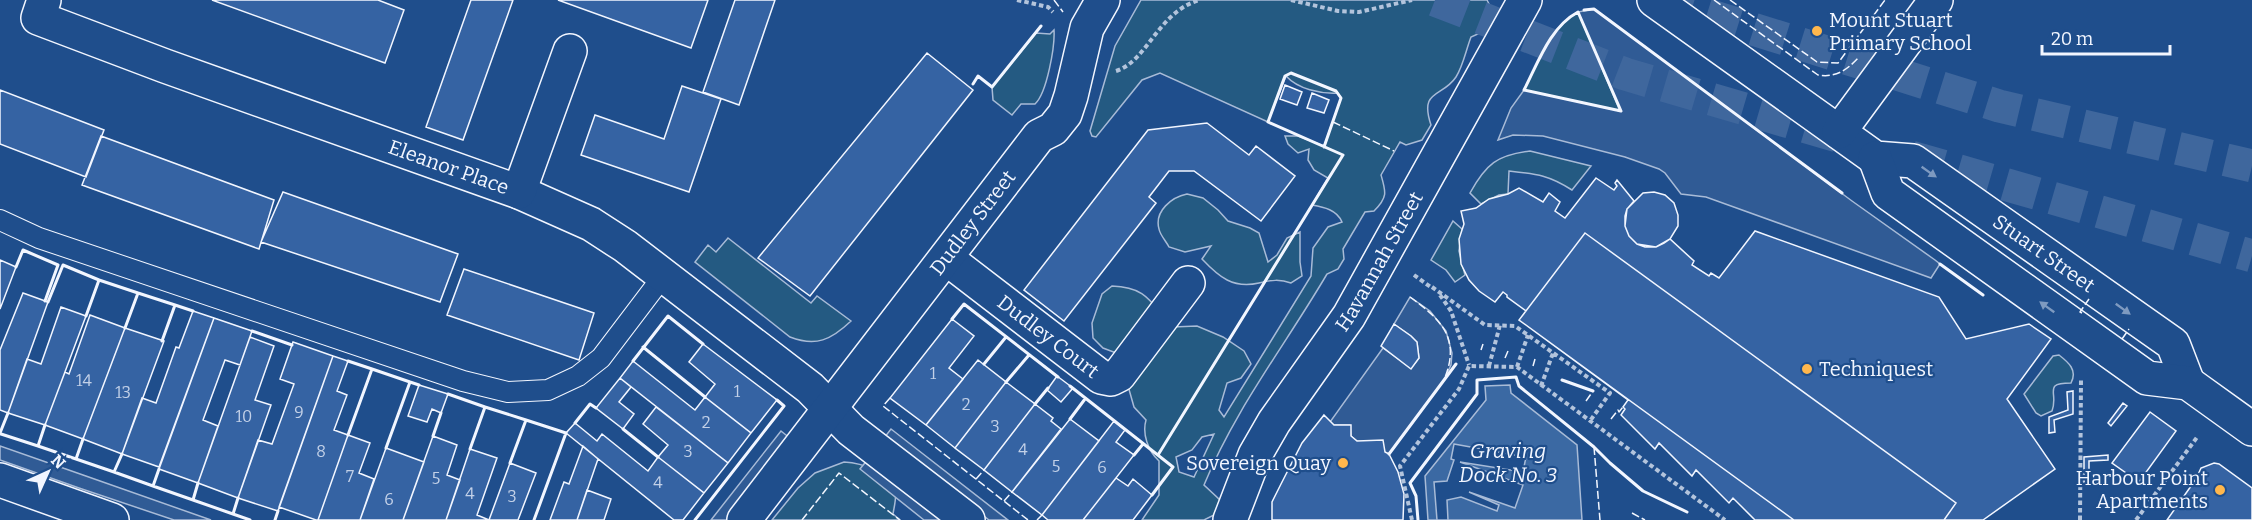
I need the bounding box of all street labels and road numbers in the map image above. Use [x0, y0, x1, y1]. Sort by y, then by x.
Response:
street label: Eleanor Place [385, 135, 512, 199]
street label: Dudley Street [925, 165, 1020, 280]
street label: Havannah Street [1330, 187, 1428, 336]
street label: Stuart Street [1988, 209, 2100, 297]
street label: Dudley Court [993, 290, 1104, 383]

